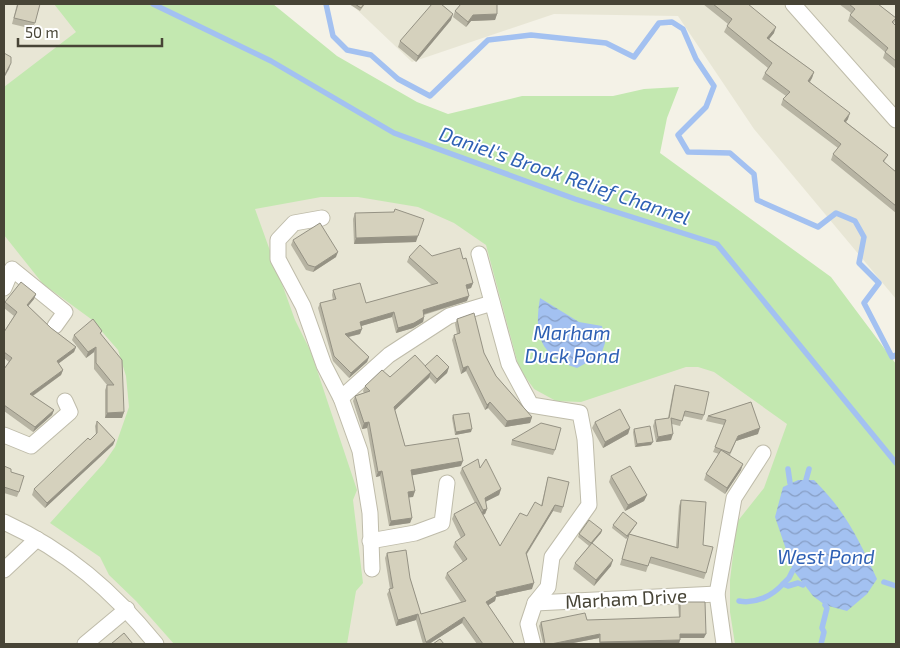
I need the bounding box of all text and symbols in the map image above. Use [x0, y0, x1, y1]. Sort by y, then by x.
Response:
scale bar [18, 15, 161, 47]
text: 50 m [25, 23, 59, 41]
water label: Daniel's Brook Relief Channel [436, 121, 694, 229]
water label: Marham Duck Pond [524, 320, 620, 367]
water label: West Pond [777, 544, 875, 568]
street label: Marham Drive [564, 583, 688, 613]

